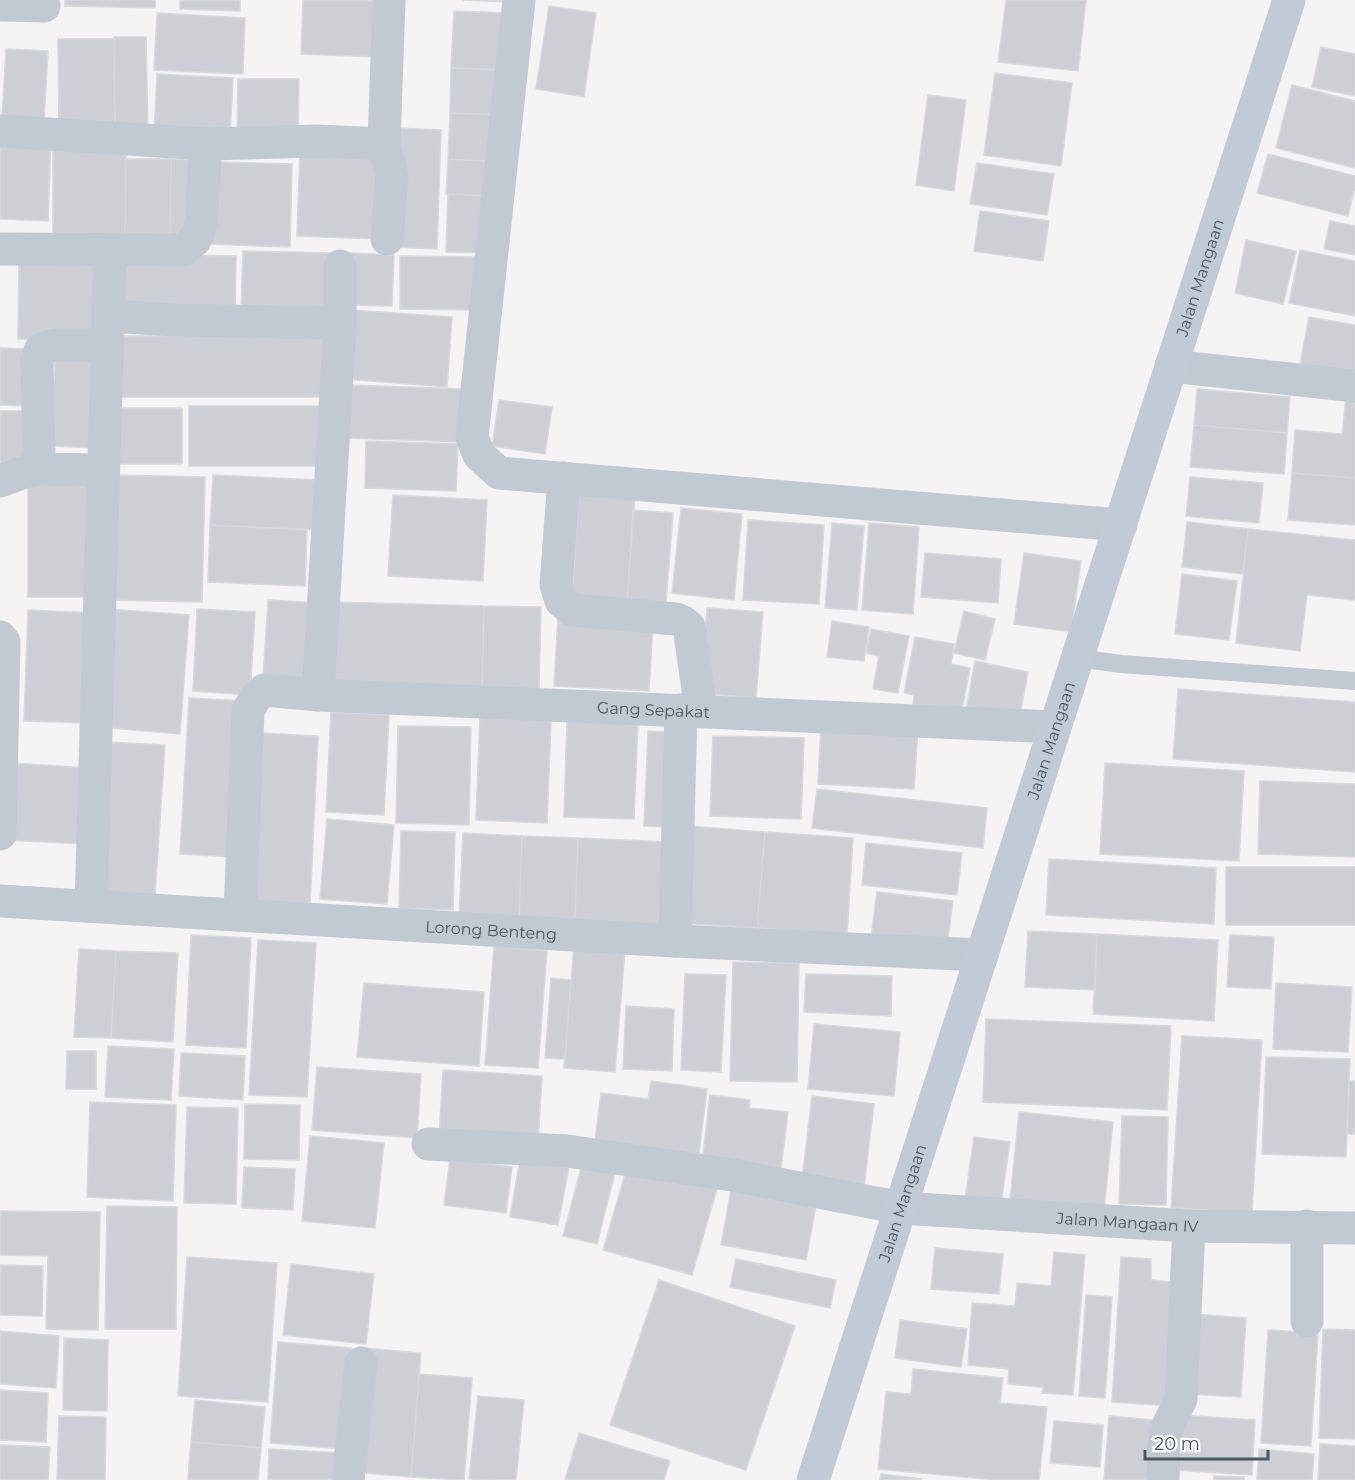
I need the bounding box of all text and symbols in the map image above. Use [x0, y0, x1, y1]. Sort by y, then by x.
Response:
street label: Jalan Mangaan [1172, 217, 1228, 340]
street label: Jalan Mangaan [1023, 679, 1079, 803]
street label: Gang Sepakat [597, 698, 711, 722]
street label: Lorong Benteng [425, 917, 557, 944]
street label: Jalan Mangaan [874, 1142, 930, 1265]
street label: Jalan Mangaan IV [1055, 1209, 1200, 1236]
scale bar [1145, 1423, 1268, 1461]
text: 20 m [1154, 1433, 1200, 1455]

